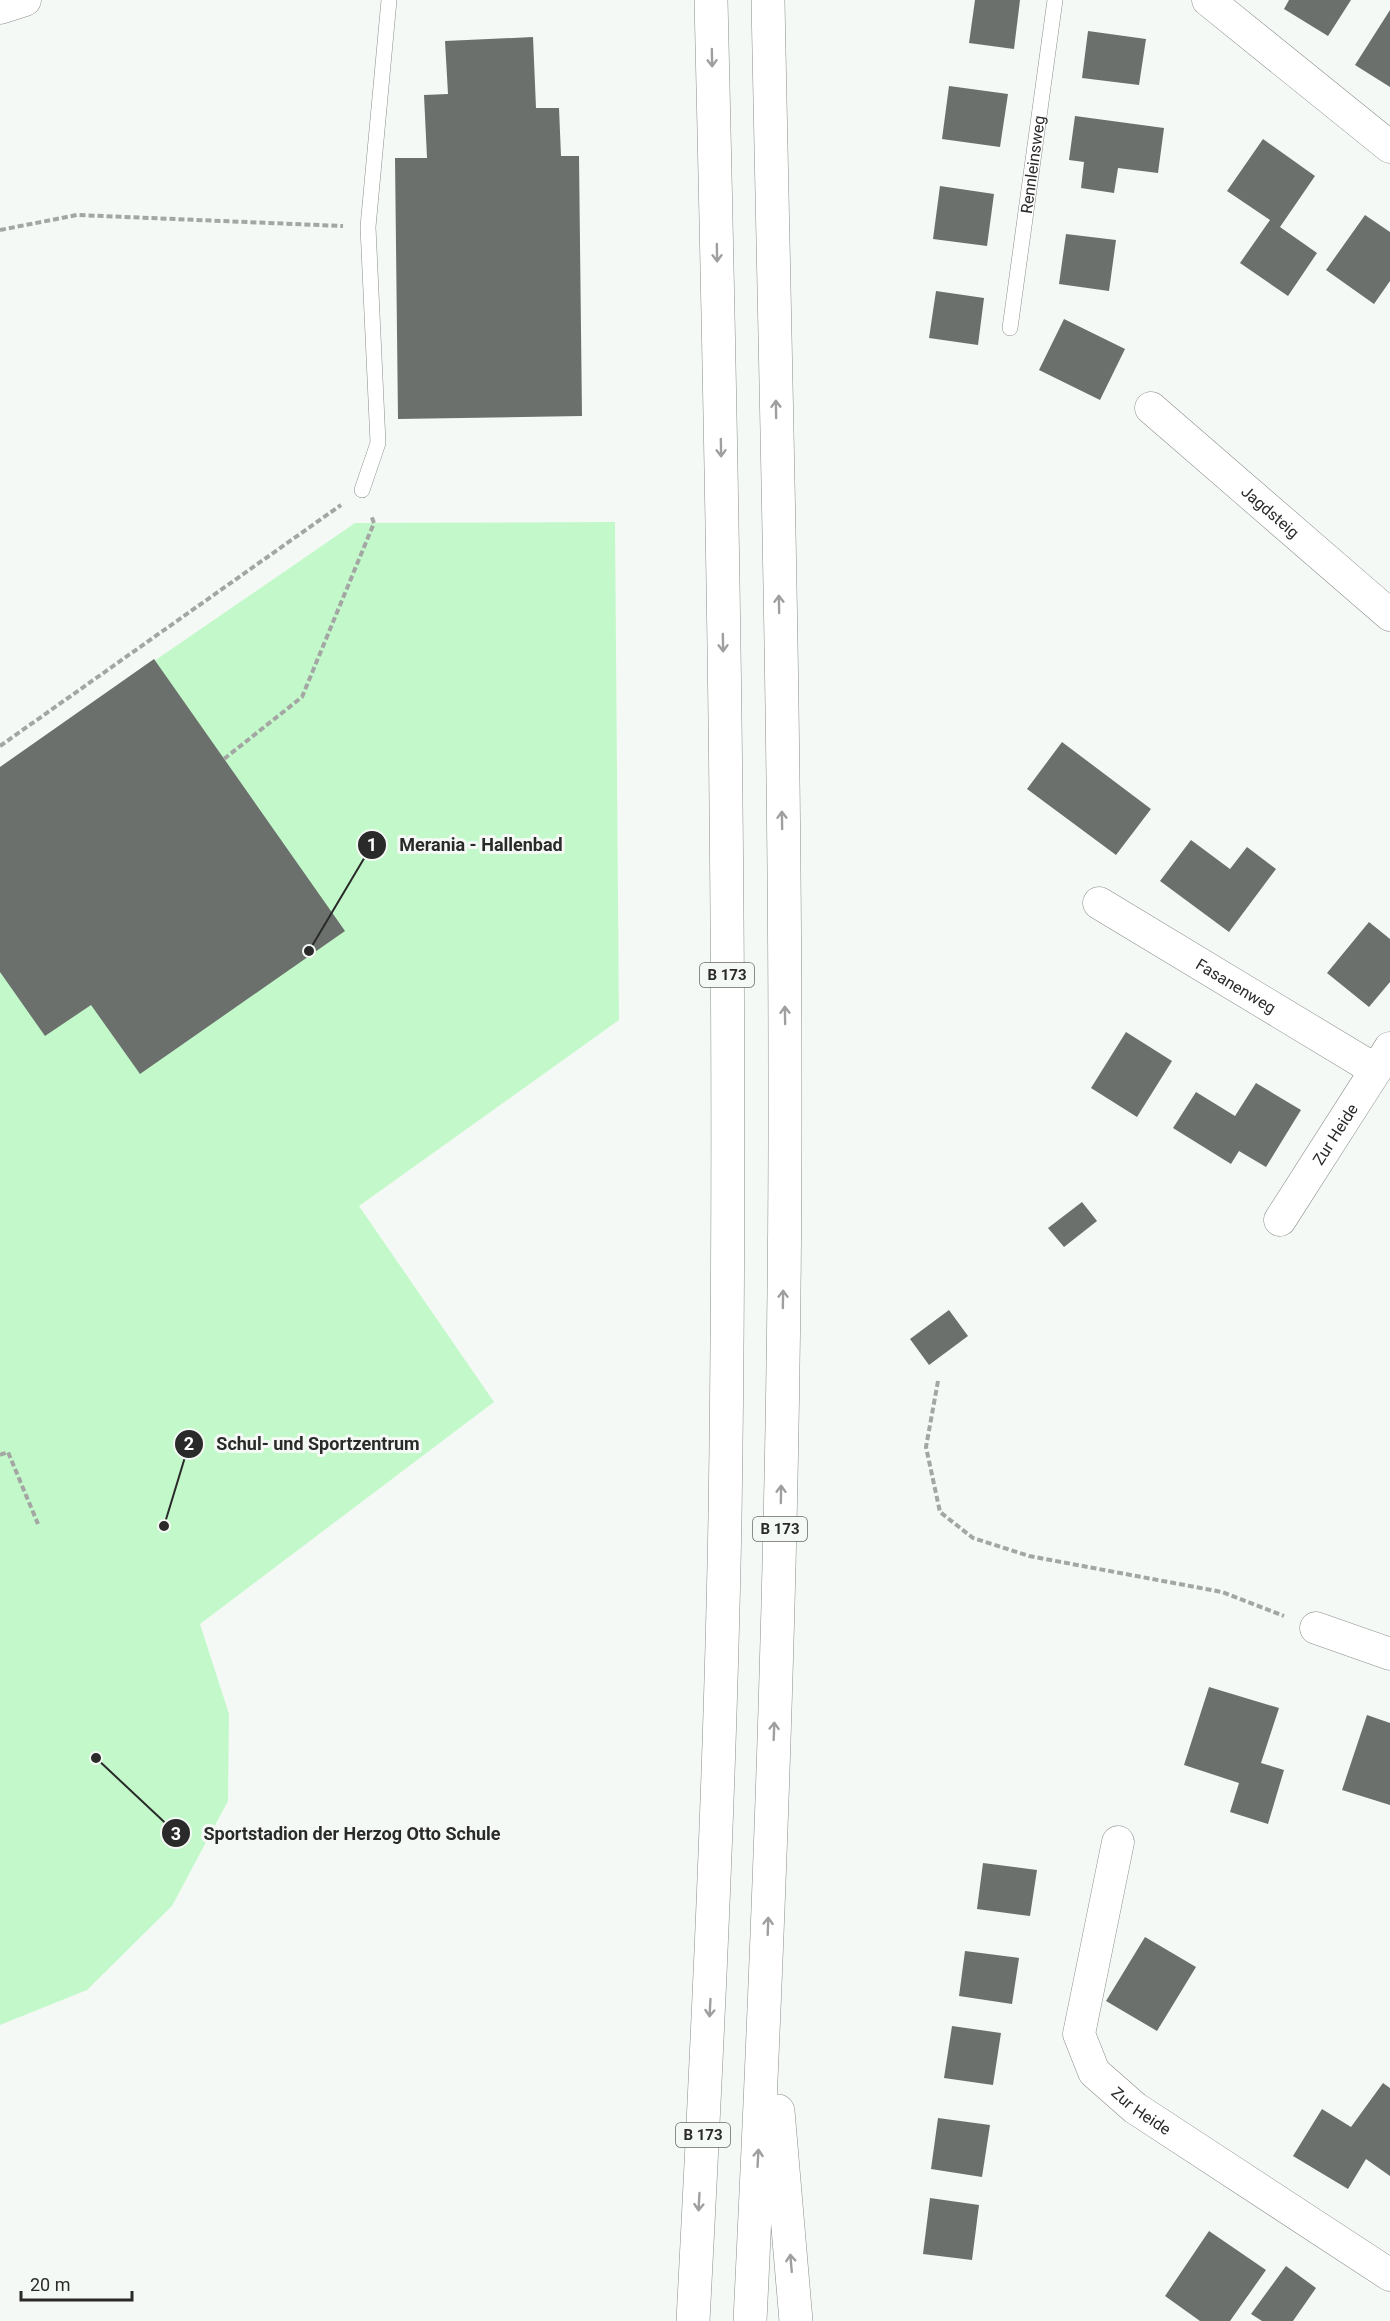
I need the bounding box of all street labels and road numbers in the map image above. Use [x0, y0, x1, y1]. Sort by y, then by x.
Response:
street label: Rennleinsweg [1017, 114, 1049, 215]
street label: Jagdsteig [1237, 482, 1303, 542]
street label: Fasanenweg [1192, 955, 1279, 1017]
road number: B 173 [700, 963, 754, 987]
street label: Zur Heide [1309, 1100, 1362, 1169]
road number: B 173 [753, 1517, 807, 1541]
street label: Zur Heide [1107, 2083, 1174, 2139]
road number: B 173 [676, 2123, 730, 2147]

